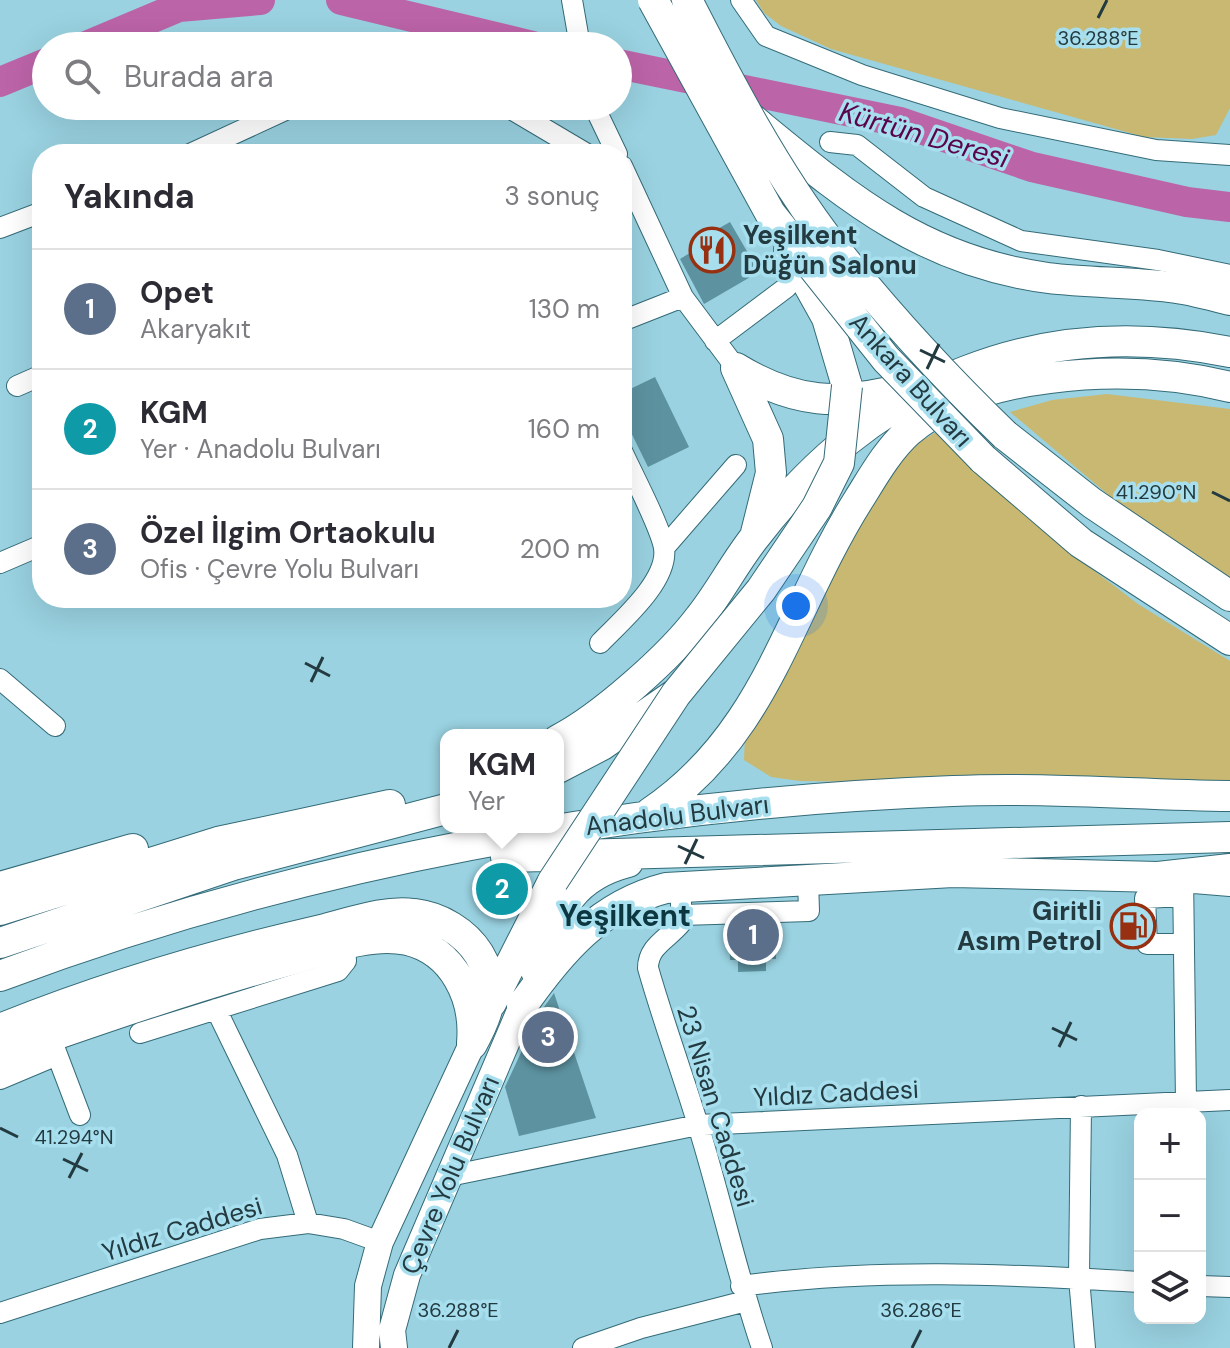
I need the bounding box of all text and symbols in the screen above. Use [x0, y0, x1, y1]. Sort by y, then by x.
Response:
text: 36.288°E [1057, 25, 1139, 51]
search box [32, 32, 632, 120]
icon: search [60, 54, 104, 98]
text: Burada ara [124, 57, 274, 96]
water label: Kürtün Deresi [835, 93, 1014, 177]
text: Yakında [64, 174, 195, 219]
text: 3 sonuç [505, 179, 600, 213]
place label: Yeşilkent Düğün Salonu [743, 218, 917, 282]
restaurant icon: Yeşilkent Düğün Salonu [688, 226, 736, 274]
text: Opet [140, 273, 214, 312]
text: 1 [85, 292, 95, 326]
text: 130 m [529, 292, 600, 326]
street label: Ankara Bulvarı [842, 306, 980, 454]
text: Akaryakıt [140, 312, 251, 346]
text: KGM [140, 393, 208, 432]
text: 2 [82, 412, 98, 446]
text: 160 m [528, 412, 600, 446]
text: Yer · Anadolu Bulvarı [140, 432, 381, 466]
text: 41.290°N [1116, 479, 1196, 505]
text: Özel İlgim Ortaokulu [140, 513, 436, 552]
text: 3 [82, 532, 98, 566]
text: 200 m [520, 532, 600, 566]
text: Ofis · Çevre Yolu Bulvarı [140, 552, 419, 586]
your location [776, 586, 816, 626]
popup [440, 729, 564, 833]
text: KGM [468, 745, 536, 784]
text: Yer [468, 784, 505, 818]
street label: Anadolu Bulvarı [583, 787, 771, 843]
pin: 2 [476, 859, 528, 919]
place label: Giritli Asım Petrol [957, 894, 1102, 958]
district label: Yeşilkent [559, 896, 691, 935]
fuel station icon: Giritli Asım Petrol [1109, 902, 1157, 950]
pin: 1 [727, 905, 779, 965]
street label: 23 Nisan Caddesi [669, 1001, 763, 1211]
pin: 3 [522, 1007, 574, 1067]
street label: Çevre Yolu Bulvarı [393, 1071, 507, 1279]
street label: Yıldız Caddesi [752, 1072, 920, 1114]
map controls [1134, 1108, 1206, 1324]
button: + [1134, 1108, 1206, 1180]
text: 41.294°N [34, 1124, 114, 1150]
button: − [1134, 1180, 1206, 1252]
street label: Yıldız Caddesi [98, 1189, 266, 1269]
button: layers [1134, 1252, 1206, 1324]
text: 36.288°E [417, 1297, 499, 1323]
text: 36.286°E [880, 1297, 962, 1323]

